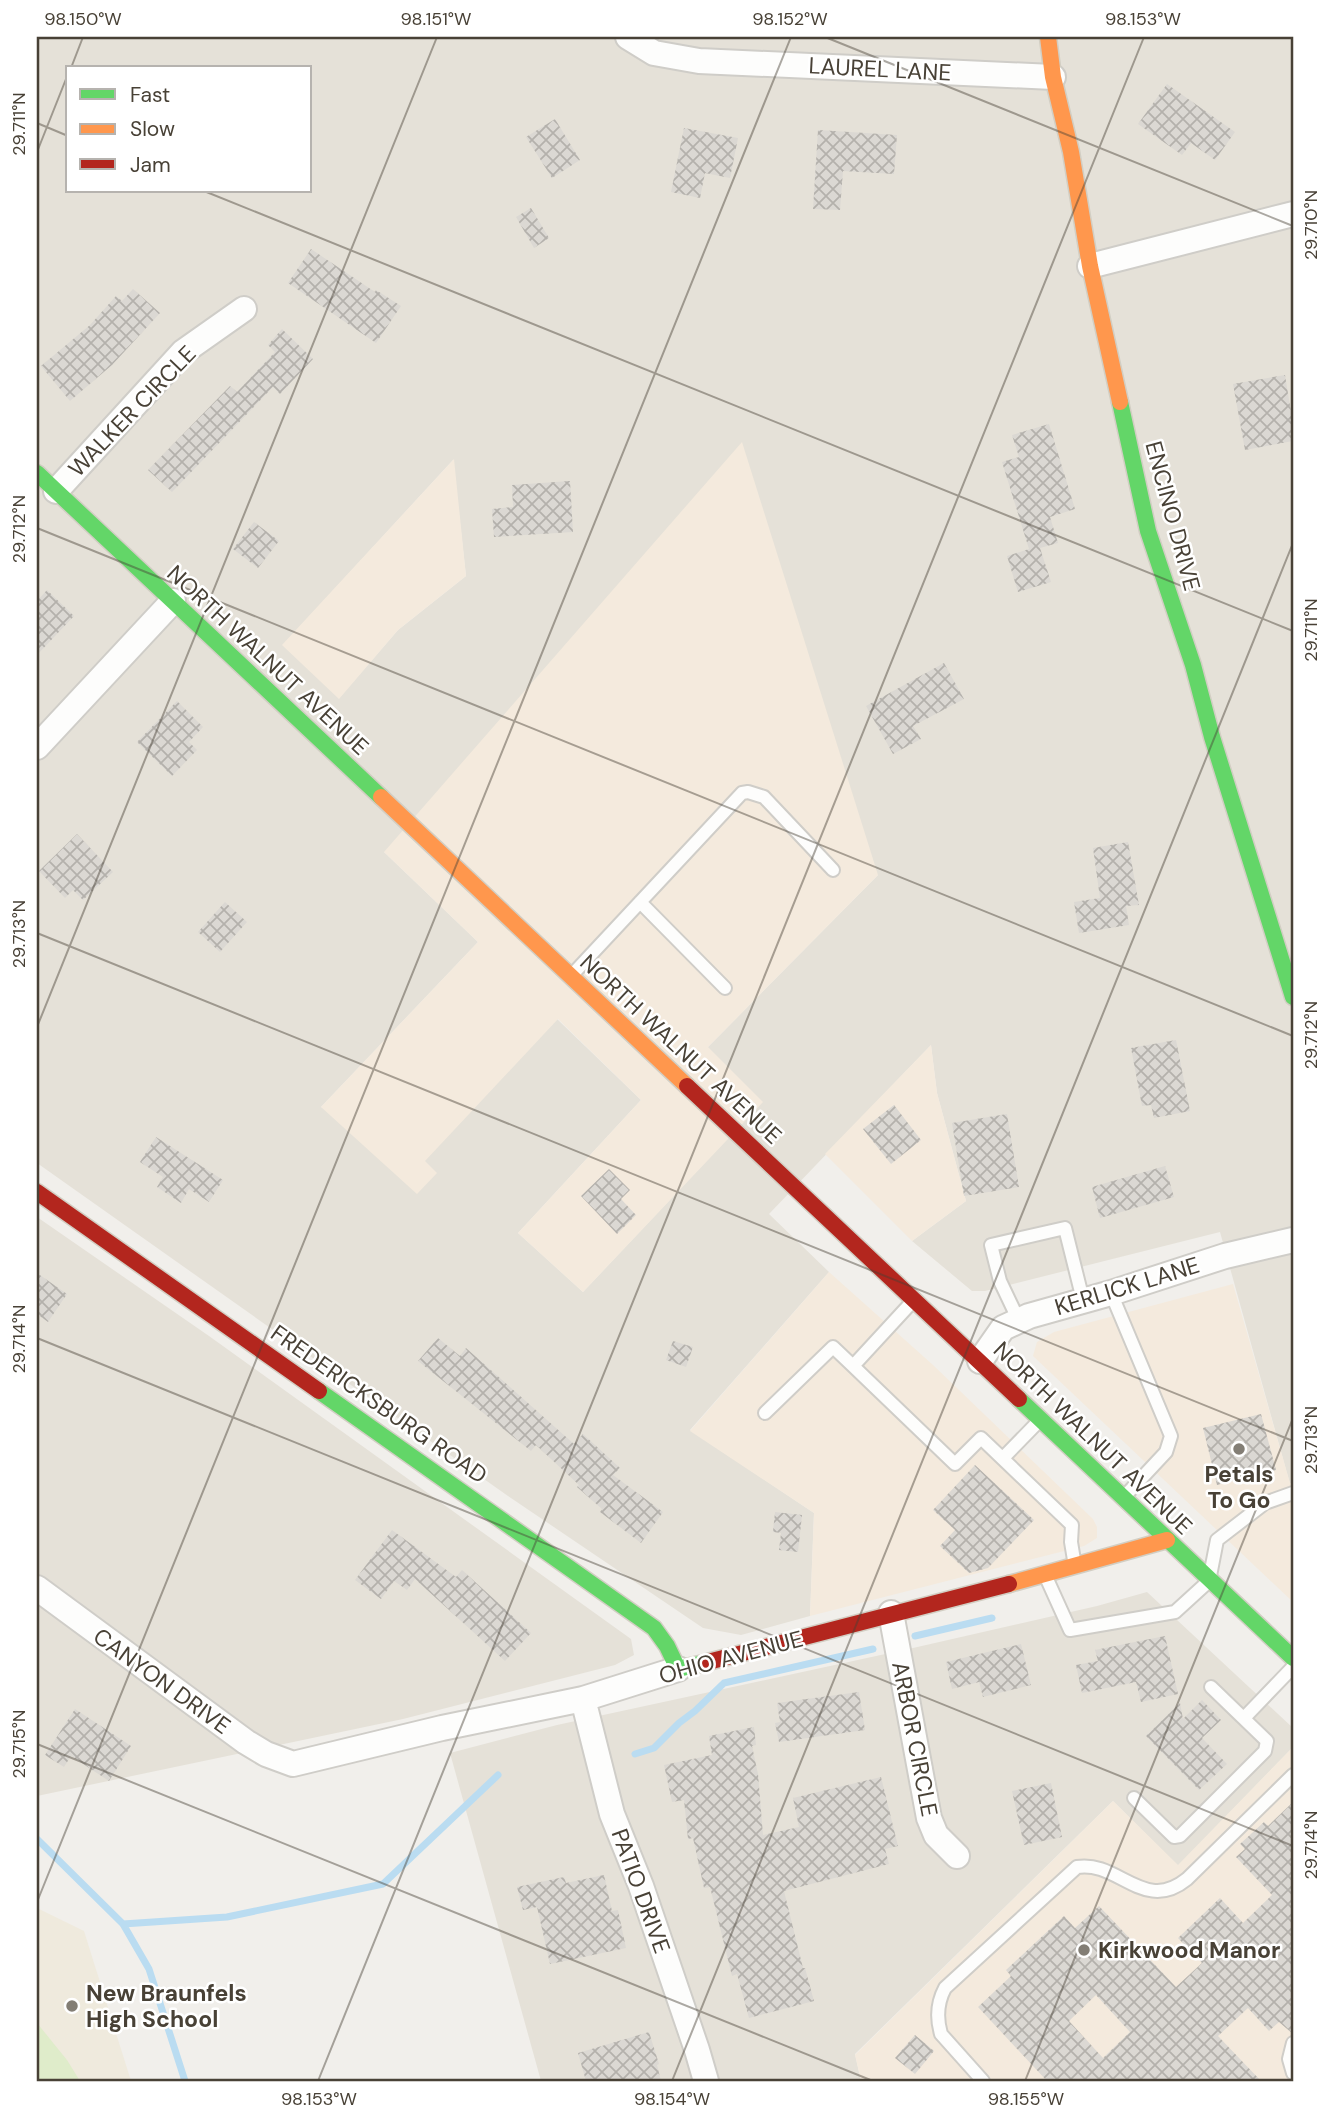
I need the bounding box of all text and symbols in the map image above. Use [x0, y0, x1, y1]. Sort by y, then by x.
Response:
text: 98.150°W [44, 7, 122, 31]
text: 98.151°W [401, 7, 471, 31]
text: 98.152°W [752, 7, 828, 31]
text: 98.153°W [1105, 7, 1181, 31]
street label: LAUREL LANE [808, 50, 952, 88]
legend [66, 66, 312, 192]
text: Fast [130, 81, 170, 109]
text: 29.711°N [7, 92, 31, 156]
text: Slow [130, 115, 175, 143]
text: Jam [130, 151, 171, 179]
text: 29.710°N [1299, 190, 1323, 260]
street label: WALKER CIRCLE [62, 339, 202, 483]
street label: ENCINO DRIVE [1139, 438, 1207, 594]
text: 29.712°N [7, 495, 31, 563]
street label: NORTH WALNUT AVENUE [161, 559, 375, 761]
text: 29.711°N [1299, 598, 1323, 662]
text: 29.713°N [7, 900, 31, 968]
street label: NORTH WALNUT AVENUE [574, 948, 788, 1150]
text: 29.712°N [1299, 1001, 1323, 1069]
street label: KERLICK LANE [1051, 1250, 1203, 1322]
text: 29.714°N [7, 1305, 31, 1373]
street label: FREDERICKSBURG ROAD [265, 1318, 493, 1490]
street label: NORTH WALNUT AVENUE [987, 1335, 1199, 1541]
text: 29.713°N [1299, 1406, 1323, 1474]
marker: Petals To Go [1231, 1441, 1247, 1457]
place label: Petals To Go [1204, 1459, 1274, 1515]
street label: CANYON DRIVE [87, 1621, 237, 1741]
street label: OHIO AVENUE [656, 1623, 806, 1691]
street label: ARBOR CIRCLE [885, 1659, 945, 1819]
text: 29.715°N [7, 1710, 31, 1778]
text: 29.714°N [1299, 1811, 1323, 1879]
street label: PATIO DRIVE [605, 1825, 677, 1957]
place label: Kirkwood Manor [1098, 1935, 1281, 1965]
marker: Kirkwood Manor [1076, 1942, 1092, 1958]
place label: New Braunfels High School [86, 1978, 247, 2034]
marker: New Braunfels High School [64, 1998, 80, 2014]
text: 98.153°W [281, 2087, 357, 2111]
text: 98.154°W [634, 2087, 710, 2111]
text: 98.155°W [988, 2087, 1064, 2111]

